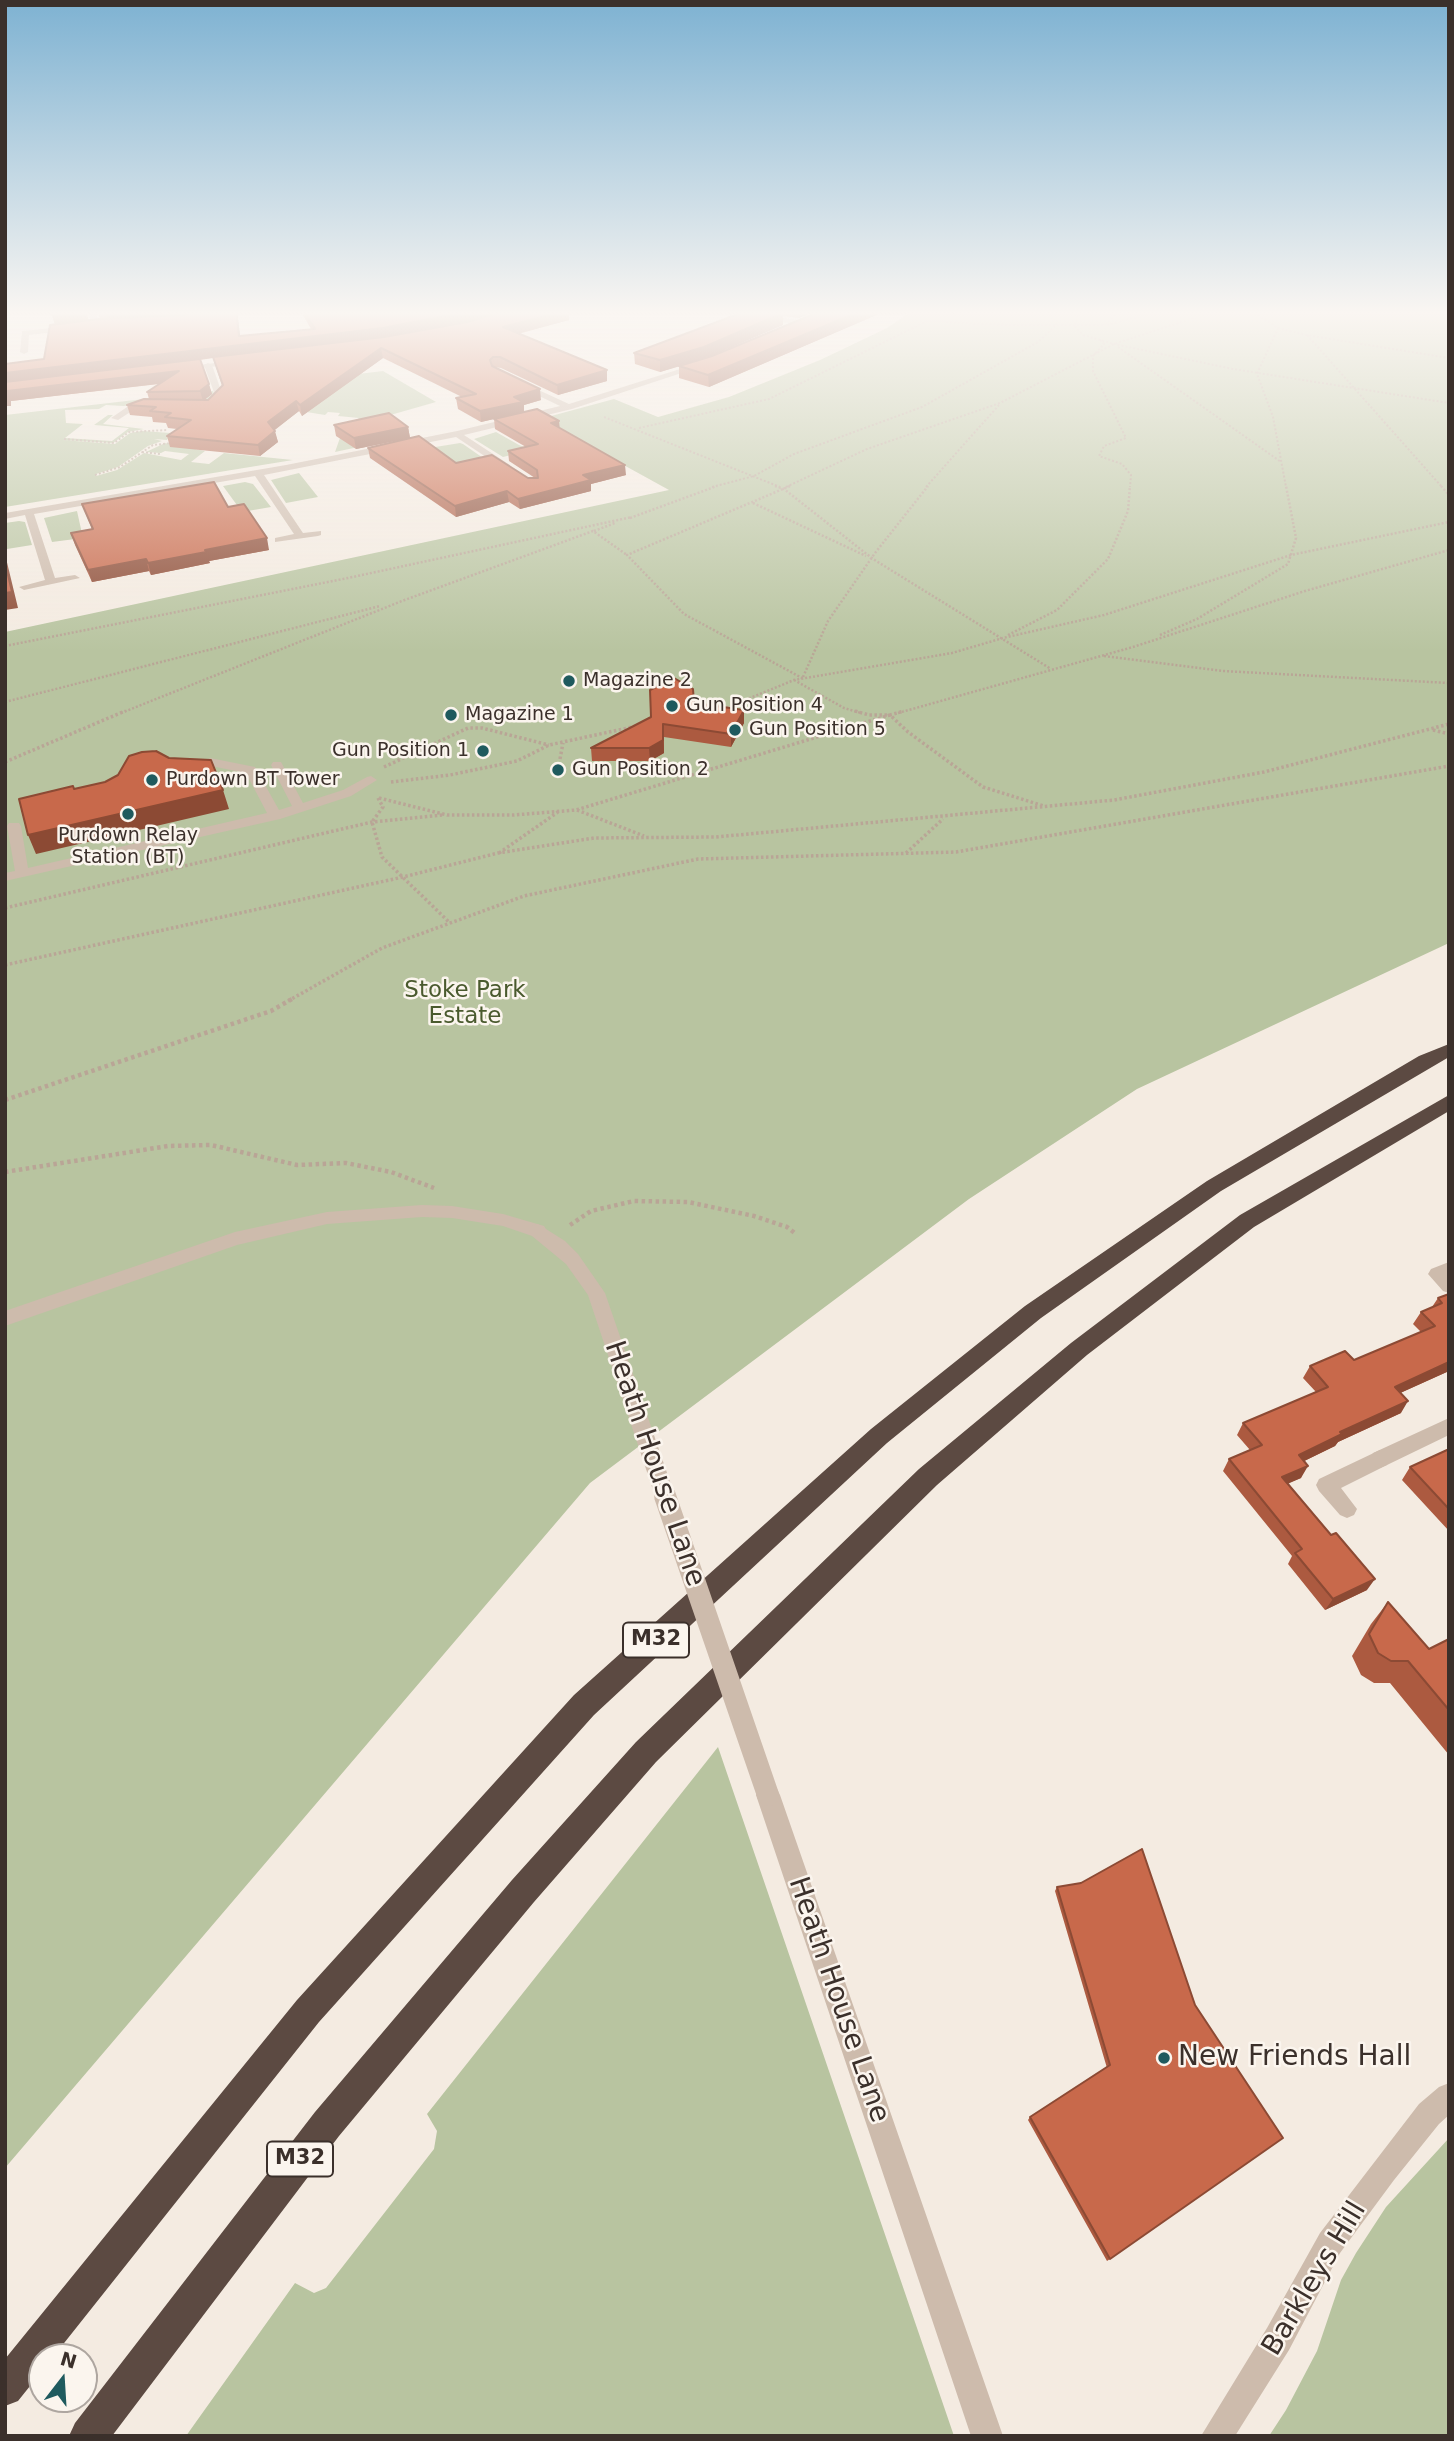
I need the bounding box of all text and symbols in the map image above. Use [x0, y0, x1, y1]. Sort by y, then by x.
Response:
place label: Magazine 2 [583, 670, 692, 692]
marker: Magazine 2 [561, 673, 577, 689]
place label: Gun Position 4 [686, 695, 823, 717]
marker: Gun Position 4 [664, 698, 680, 714]
place label: Magazine 1 [465, 704, 574, 726]
marker: Magazine 1 [443, 707, 459, 723]
place label: Gun Position 5 [749, 719, 886, 741]
marker: Gun Position 5 [727, 722, 743, 738]
place label: Gun Position 1 [332, 740, 469, 762]
marker: Gun Position 1 [475, 743, 491, 759]
place label: Gun Position 2 [572, 759, 709, 781]
marker: Gun Position 2 [550, 762, 566, 778]
place label: Purdown BT Tower [166, 769, 340, 791]
marker: Purdown BT Tower [144, 772, 160, 788]
marker: Purdown Relay Station (BT) [120, 806, 136, 822]
place label: Purdown Relay Station (BT) [58, 825, 198, 869]
park label: Stoke Park Estate [404, 977, 526, 1031]
street label: Heath House Lane [596, 1337, 712, 1591]
road number: M32 [623, 1622, 689, 1658]
street label: Heath House Lane [780, 1873, 896, 2127]
place label: New Friends Hall [1178, 2041, 1411, 2075]
marker: New Friends Hall [1156, 2050, 1172, 2066]
road number: M32 [267, 2142, 333, 2176]
street label: Barkleys Hill [1256, 2196, 1374, 2362]
north arrow [28, 2343, 98, 2413]
text: N [58, 2347, 79, 2373]

